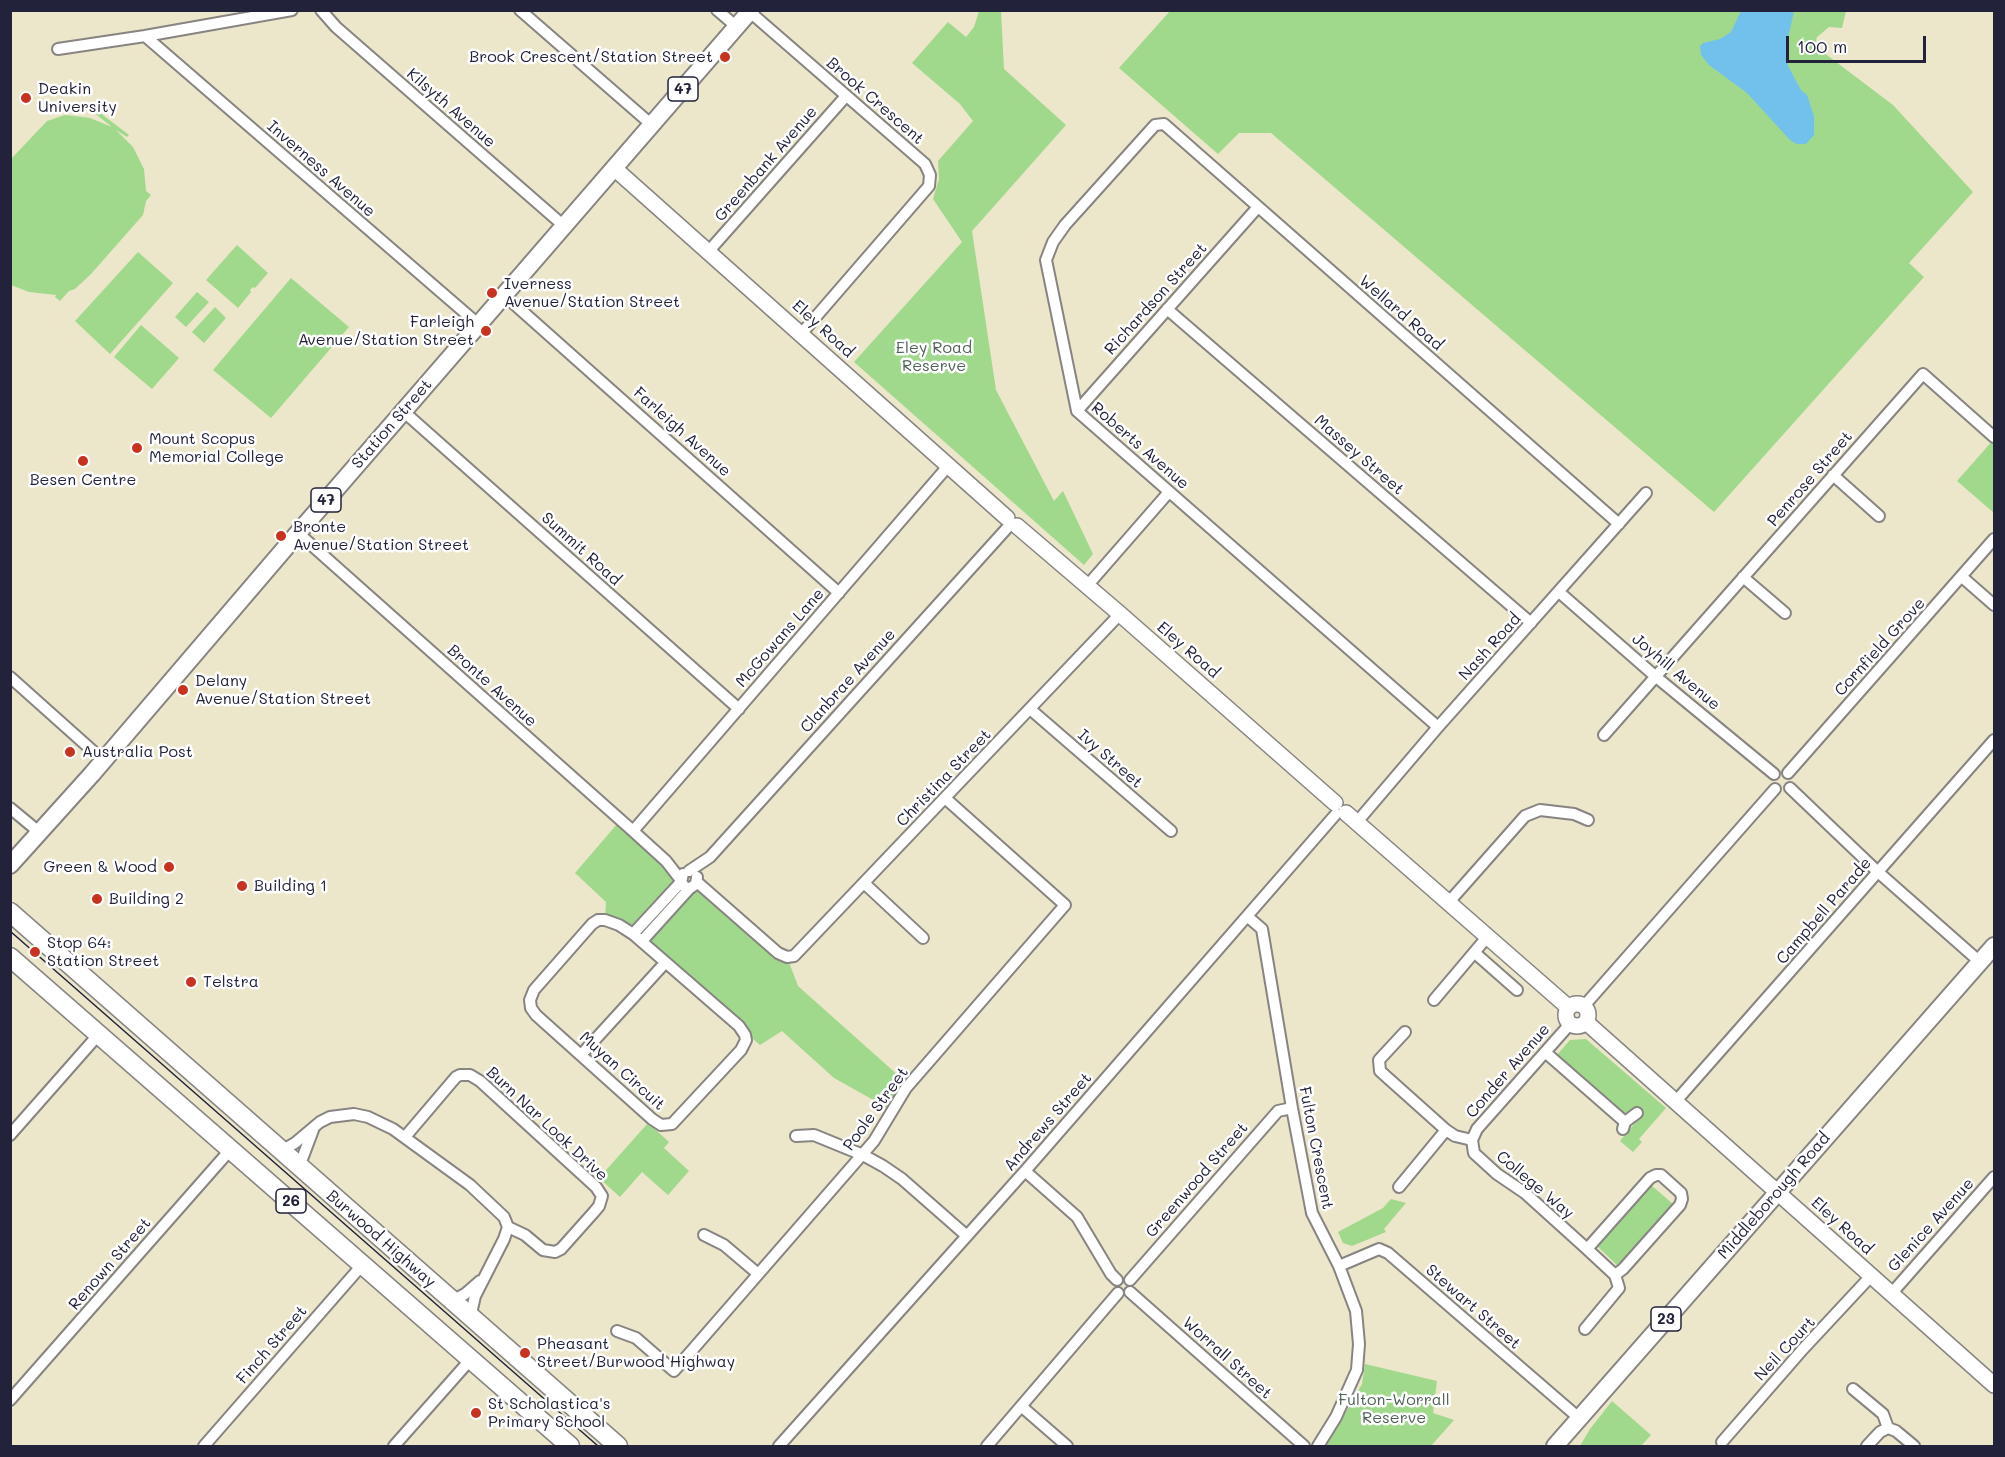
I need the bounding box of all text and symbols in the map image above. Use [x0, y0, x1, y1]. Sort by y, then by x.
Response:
scale bar [1789, 24, 1928, 62]
text: 100 m [1797, 34, 1847, 58]
place label: Brook Crescent/Station Street [469, 47, 713, 67]
marker: Brook Crescent/Station Street [718, 50, 732, 64]
street label: Brook Crescent [822, 53, 928, 149]
street label: Kilsyth Avenue [403, 64, 499, 152]
road number: 47 [668, 77, 698, 101]
place label: Deakin University [38, 79, 117, 117]
marker: Deakin University [19, 91, 33, 105]
street label: Greenbank Avenue [711, 102, 821, 226]
street label: Inverness Avenue [263, 117, 379, 221]
street label: Richardson Street [1101, 239, 1211, 359]
street label: Wellard Road [1355, 271, 1447, 355]
place label: Iverness Avenue/Station Street [504, 274, 680, 312]
marker: Iverness Avenue/Station Street [485, 286, 499, 300]
street label: Eley Road [788, 296, 858, 362]
place label: Farleigh Avenue/Station Street [298, 312, 474, 350]
marker: Farleigh Avenue/Station Street [479, 324, 493, 338]
park label: Eley Road Reserve [896, 338, 972, 376]
street label: Station Street [348, 375, 436, 473]
street label: Farleigh Avenue [629, 383, 735, 481]
street label: Roberts Avenue [1087, 398, 1193, 494]
street label: Massey Street [1310, 411, 1408, 499]
street label: Penrose Street [1763, 427, 1857, 531]
place label: Mount Scopus Memorial College [149, 429, 284, 467]
marker: Mount Scopus Memorial College [130, 441, 144, 455]
marker: Besen Centre [76, 454, 90, 468]
place label: Besen Centre [30, 470, 136, 490]
road number: 47 [311, 488, 341, 512]
street label: Summit Road [537, 508, 625, 590]
place label: Bronte Avenue/Station Street [293, 517, 469, 555]
marker: Bronte Avenue/Station Street [274, 529, 288, 543]
street label: McGowans Lane [732, 585, 828, 691]
street label: Cornfield Grove [1831, 594, 1929, 700]
street label: Nash Road [1455, 610, 1525, 684]
street label: Eley Road [1153, 618, 1223, 682]
street label: Clanbrae Avenue [796, 625, 900, 737]
street label: Joyhill Avenue [1628, 630, 1724, 714]
street label: Bronte Avenue [443, 641, 541, 731]
place label: Delany Avenue/Station Street [195, 671, 371, 709]
marker: Delany Avenue/Station Street [176, 683, 190, 697]
street label: Christina Street [893, 725, 995, 831]
street label: Ivy Street [1074, 726, 1146, 792]
place label: Australia Post [82, 742, 193, 762]
marker: Australia Post [63, 745, 77, 759]
street label: Campbell Parade [1772, 854, 1876, 968]
place label: Green & Wood [43, 857, 157, 877]
marker: Green & Wood [162, 860, 176, 874]
place label: Building 1 [254, 876, 327, 896]
marker: Building 1 [235, 879, 249, 893]
place label: Building 2 [109, 889, 184, 909]
marker: Building 2 [90, 892, 104, 906]
place label: Stop 64: Station Street [47, 933, 159, 971]
marker: Stop 64: Station Street [28, 945, 42, 959]
place label: Telstra [203, 972, 259, 992]
marker: Telstra [184, 975, 198, 989]
street label: Conder Avenue [1462, 1020, 1554, 1122]
street label: Muyan Circuit [575, 1028, 669, 1114]
street label: Burn Nar Look Drive [482, 1063, 612, 1185]
street label: Poole Street [839, 1063, 913, 1155]
street label: Andrews Street [1000, 1069, 1096, 1175]
street label: Fulton Crescent [1295, 1085, 1337, 1211]
street label: Greenwood Street [1142, 1119, 1252, 1241]
street label: Middleborough Road [1714, 1129, 1834, 1263]
street label: College Way [1492, 1147, 1578, 1223]
street label: Glenice Avenue [1884, 1174, 1978, 1276]
street label: Burwood Highway [322, 1186, 440, 1292]
road number: 26 [276, 1189, 306, 1213]
street label: Eley Road [1807, 1193, 1877, 1259]
street label: Renown Street [65, 1214, 155, 1314]
street label: Stewart Street [1422, 1261, 1524, 1353]
street label: Finch Street [233, 1302, 311, 1388]
road number: 23 [1651, 1307, 1681, 1331]
street label: Worrall Street [1178, 1313, 1276, 1403]
street label: Neil Court [1751, 1313, 1819, 1385]
place label: Pheasant Street/Burwood Highway [537, 1334, 735, 1372]
marker: Pheasant Street/Burwood Highway [518, 1346, 532, 1360]
park label: Fulton-Worrall Reserve [1338, 1390, 1450, 1428]
place label: St Scholastica's Primary School [488, 1394, 610, 1432]
marker: St Scholastica's Primary School [469, 1406, 483, 1420]

